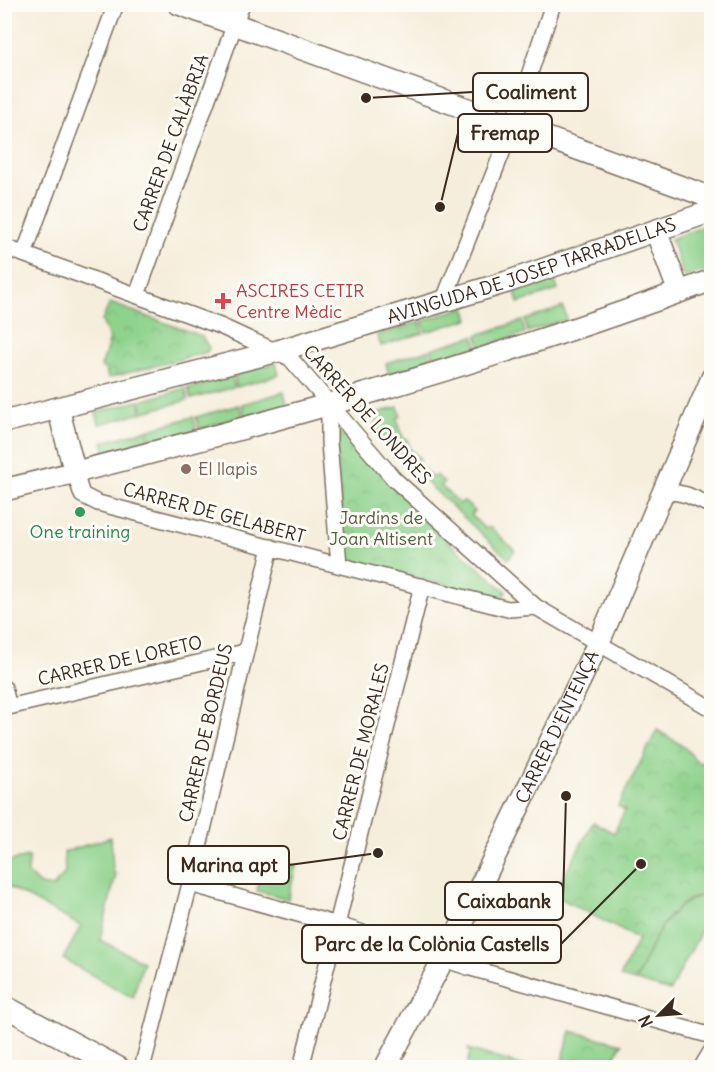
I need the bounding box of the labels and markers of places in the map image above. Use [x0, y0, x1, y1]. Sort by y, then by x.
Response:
callout: Coaliment [473, 73, 588, 111]
callout: Fremap [458, 114, 552, 152]
place label: ASCIRES CETIR Centre Mèdic [236, 279, 364, 323]
marker: ASCIRES CETIR Centre Mèdic [214, 292, 232, 310]
place label: El llapis [198, 457, 258, 480]
marker: El llapis [179, 462, 193, 476]
marker: One training [73, 505, 87, 519]
place label: One training [30, 520, 130, 543]
callout: Marina apt [168, 846, 289, 884]
callout: Caixabank [445, 882, 563, 920]
callout: Parc de la Colònia Castells [302, 925, 561, 963]

